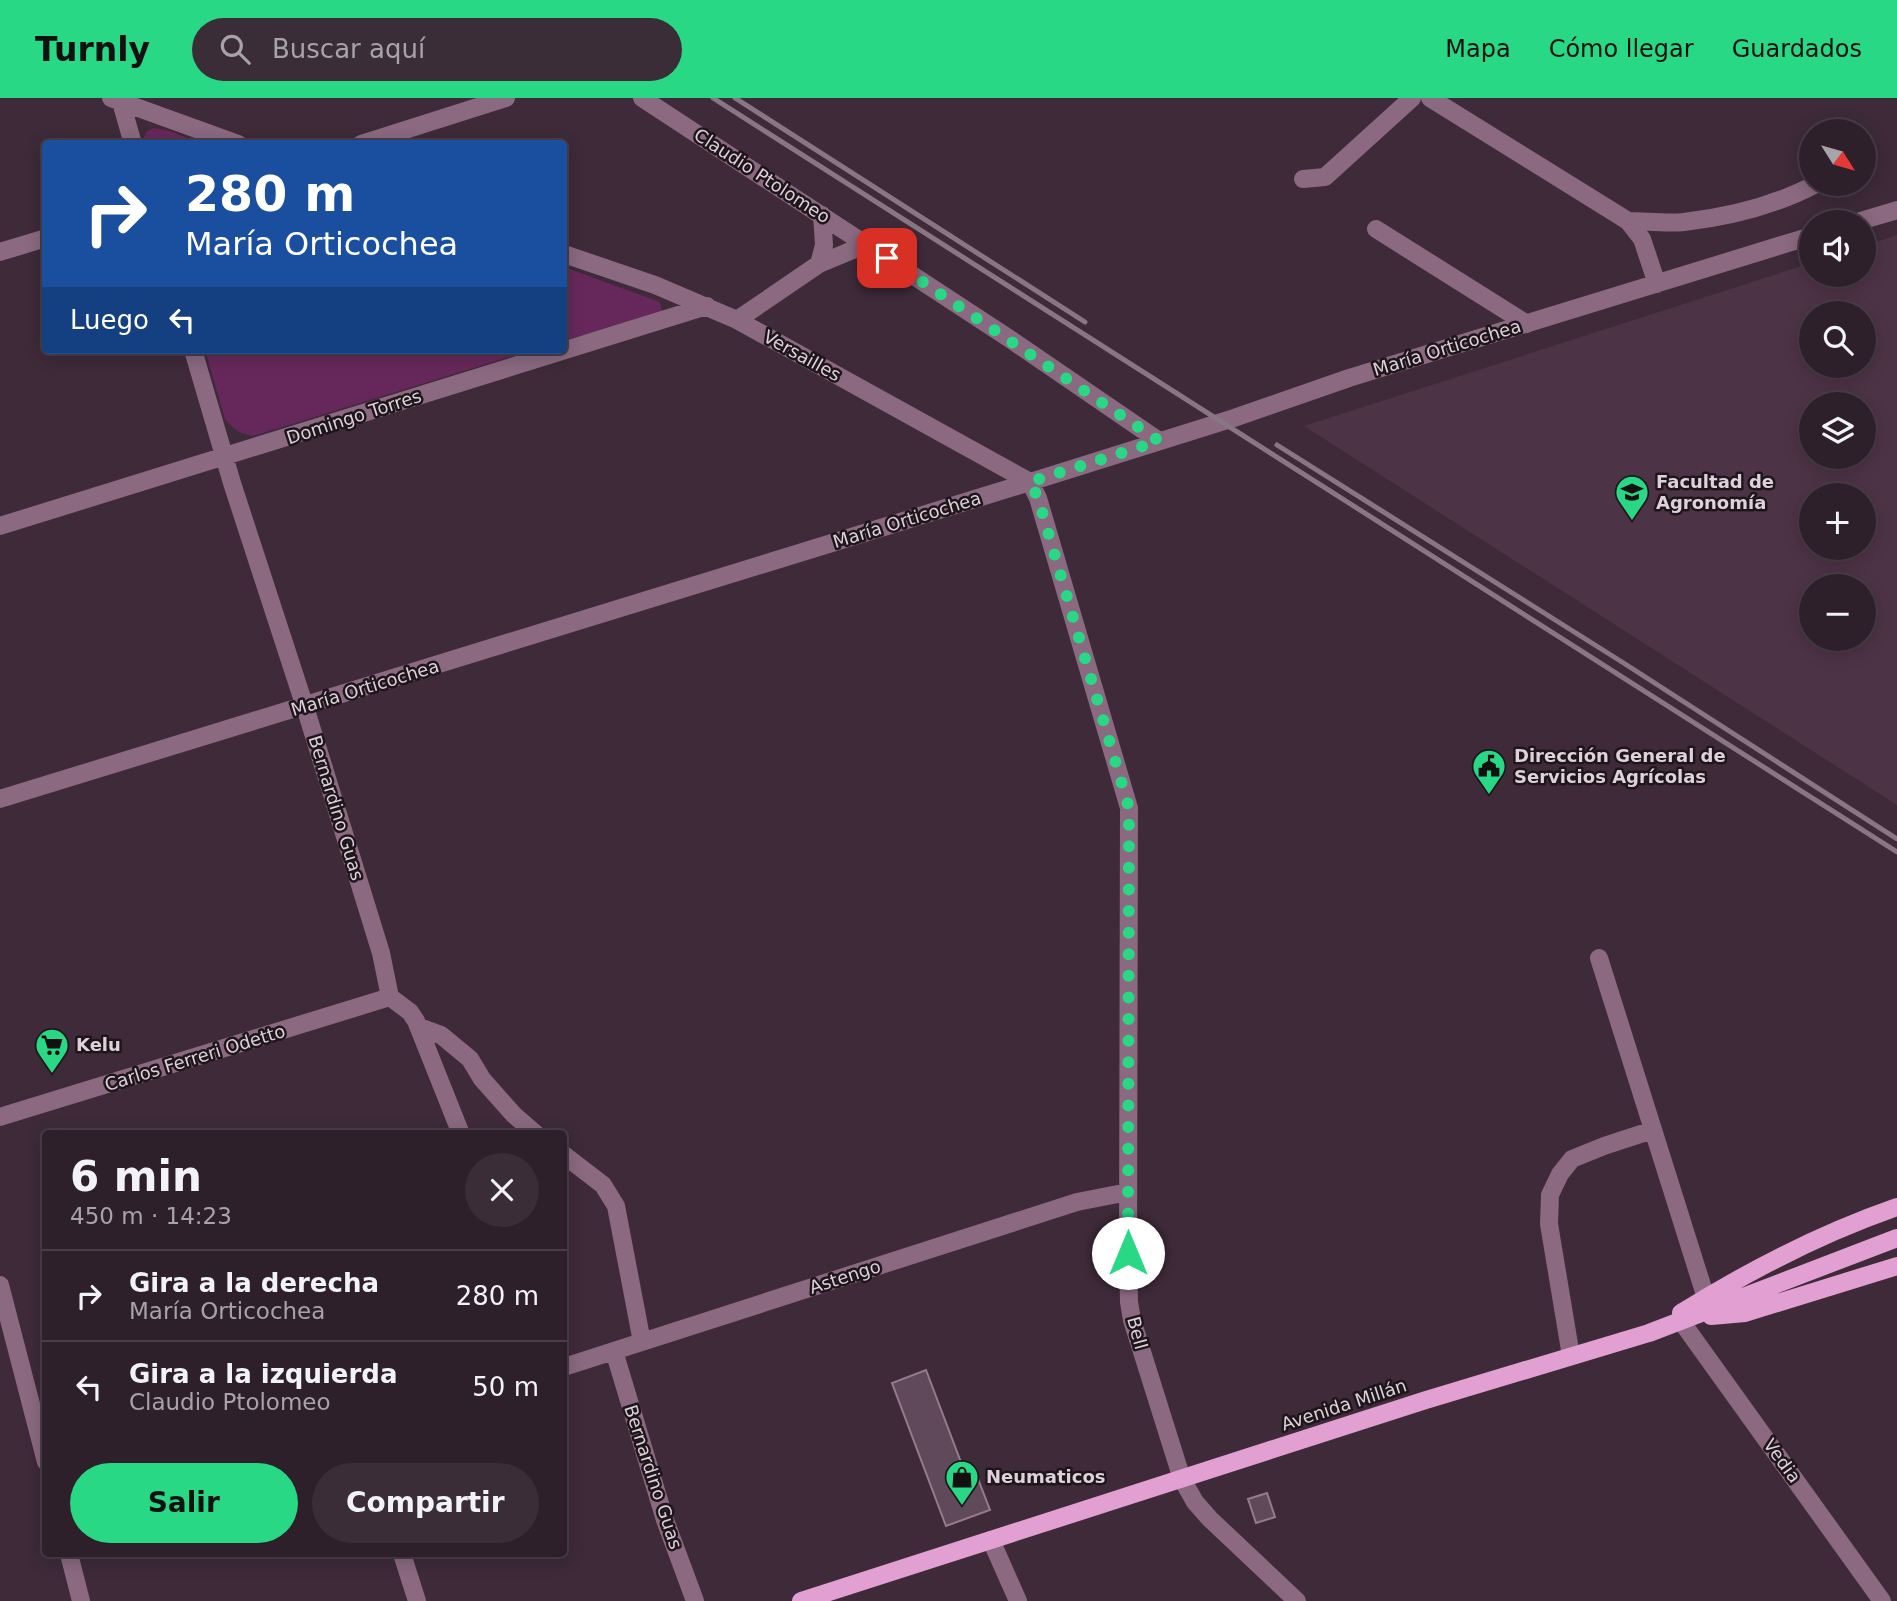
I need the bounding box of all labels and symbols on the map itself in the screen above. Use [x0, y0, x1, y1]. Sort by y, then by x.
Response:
north arrow [1799, 119, 1876, 196]
street label: Claudio Ptolomeo [690, 124, 834, 227]
pin [857, 228, 917, 288]
street label: María Orticochea [1370, 315, 1523, 380]
street label: Versailles [760, 326, 845, 385]
street label: Domingo Torres [284, 385, 424, 448]
place label: Facultad de Agronomía [1656, 471, 1774, 513]
school or university icon: Facultad de Agronomía [1613, 473, 1651, 522]
street label: María Orticochea [830, 487, 983, 552]
street label: María Orticochea [288, 655, 441, 720]
street label: Bernardino Guas [304, 733, 369, 883]
place label: Dirección General de Servicios Agrícolas [1514, 745, 1726, 787]
public building icon: Dirección General de Servicios Agrícolas [1470, 747, 1508, 796]
street label: Carlos Ferreri Odetto [102, 1020, 288, 1095]
supermarket icon: Kelu [33, 1026, 71, 1075]
place label: Kelu [76, 1034, 121, 1055]
position arrow [1091, 1216, 1165, 1290]
street label: Astengo [807, 1255, 883, 1298]
street label: Bell [1123, 1314, 1152, 1352]
street label: Avenida Millán [1279, 1374, 1409, 1435]
street label: Bernardino Guas [620, 1402, 687, 1552]
street label: Vedia [1759, 1435, 1805, 1487]
shop icon: Neumaticos [943, 1458, 981, 1507]
place label: Neumaticos [986, 1466, 1106, 1487]

